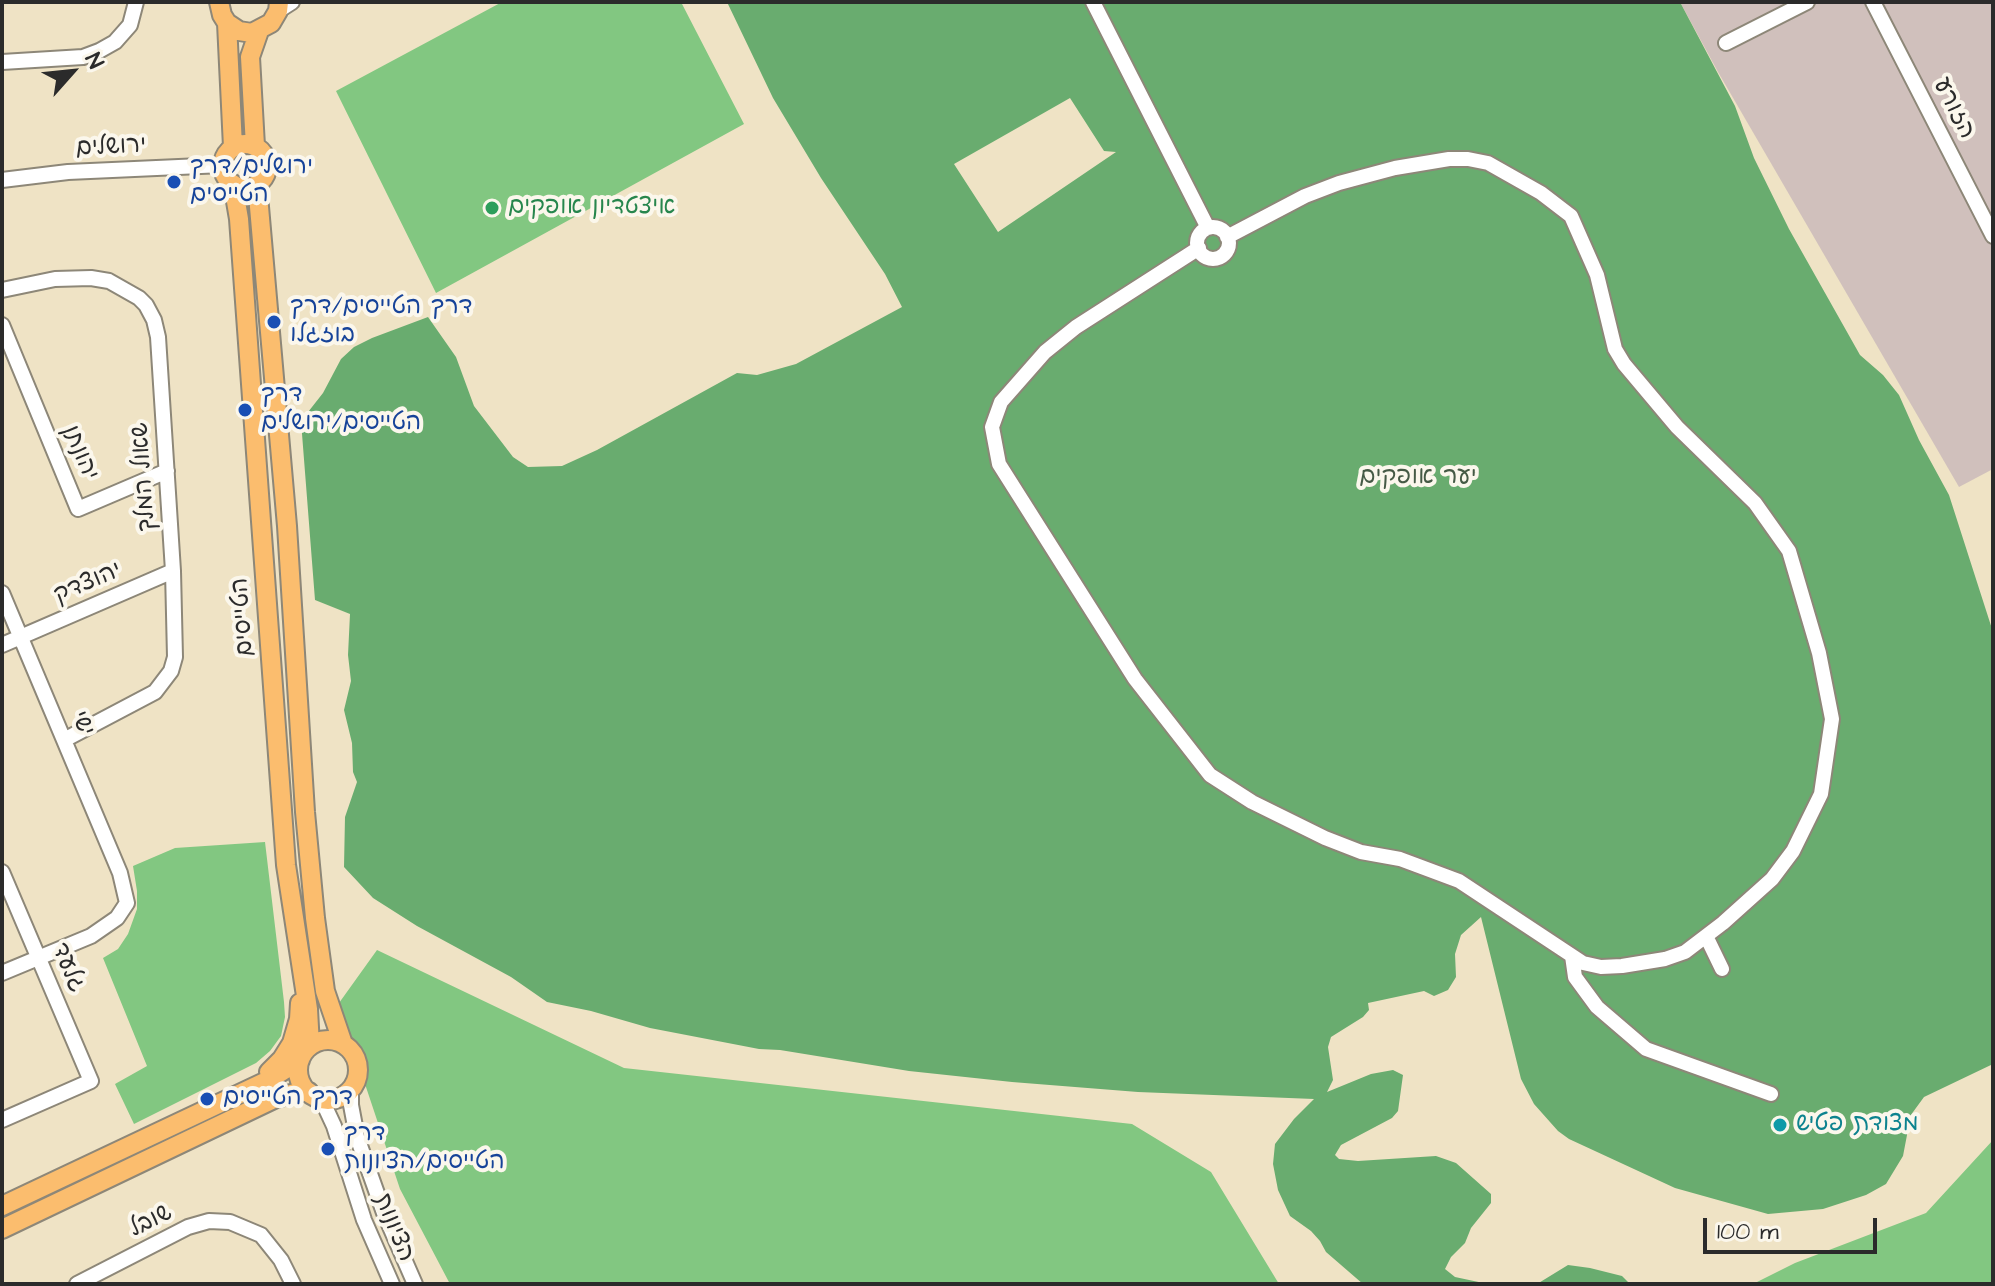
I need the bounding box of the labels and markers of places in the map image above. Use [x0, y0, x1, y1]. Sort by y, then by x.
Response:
place label: ירושלים/דרך הטייסים [190, 154, 313, 210]
marker: ירושלים/דרך הטייסים [165, 173, 183, 191]
place label: איצטדיון אופקים [508, 194, 675, 222]
marker: איצטדיון אופקים [483, 199, 501, 217]
place label: דרך הטייסים/דרך בוזגלו [290, 294, 472, 350]
marker: דרך הטייסים/דרך בוזגלו [265, 313, 283, 331]
place label: דרך הטייסים/ירושלים [261, 382, 421, 438]
marker: דרך הטייסים/ירושלים [236, 401, 254, 419]
place label: דרך הטייסים [223, 1085, 353, 1113]
marker: דרך הטייסים [198, 1090, 216, 1108]
place label: מצודת פטיש [1796, 1111, 1918, 1139]
marker: מצודת פטיש [1771, 1116, 1789, 1134]
place label: דרך הטייסים/הציונות [344, 1121, 505, 1177]
marker: דרך הטייסים/הציונות [319, 1140, 337, 1158]

